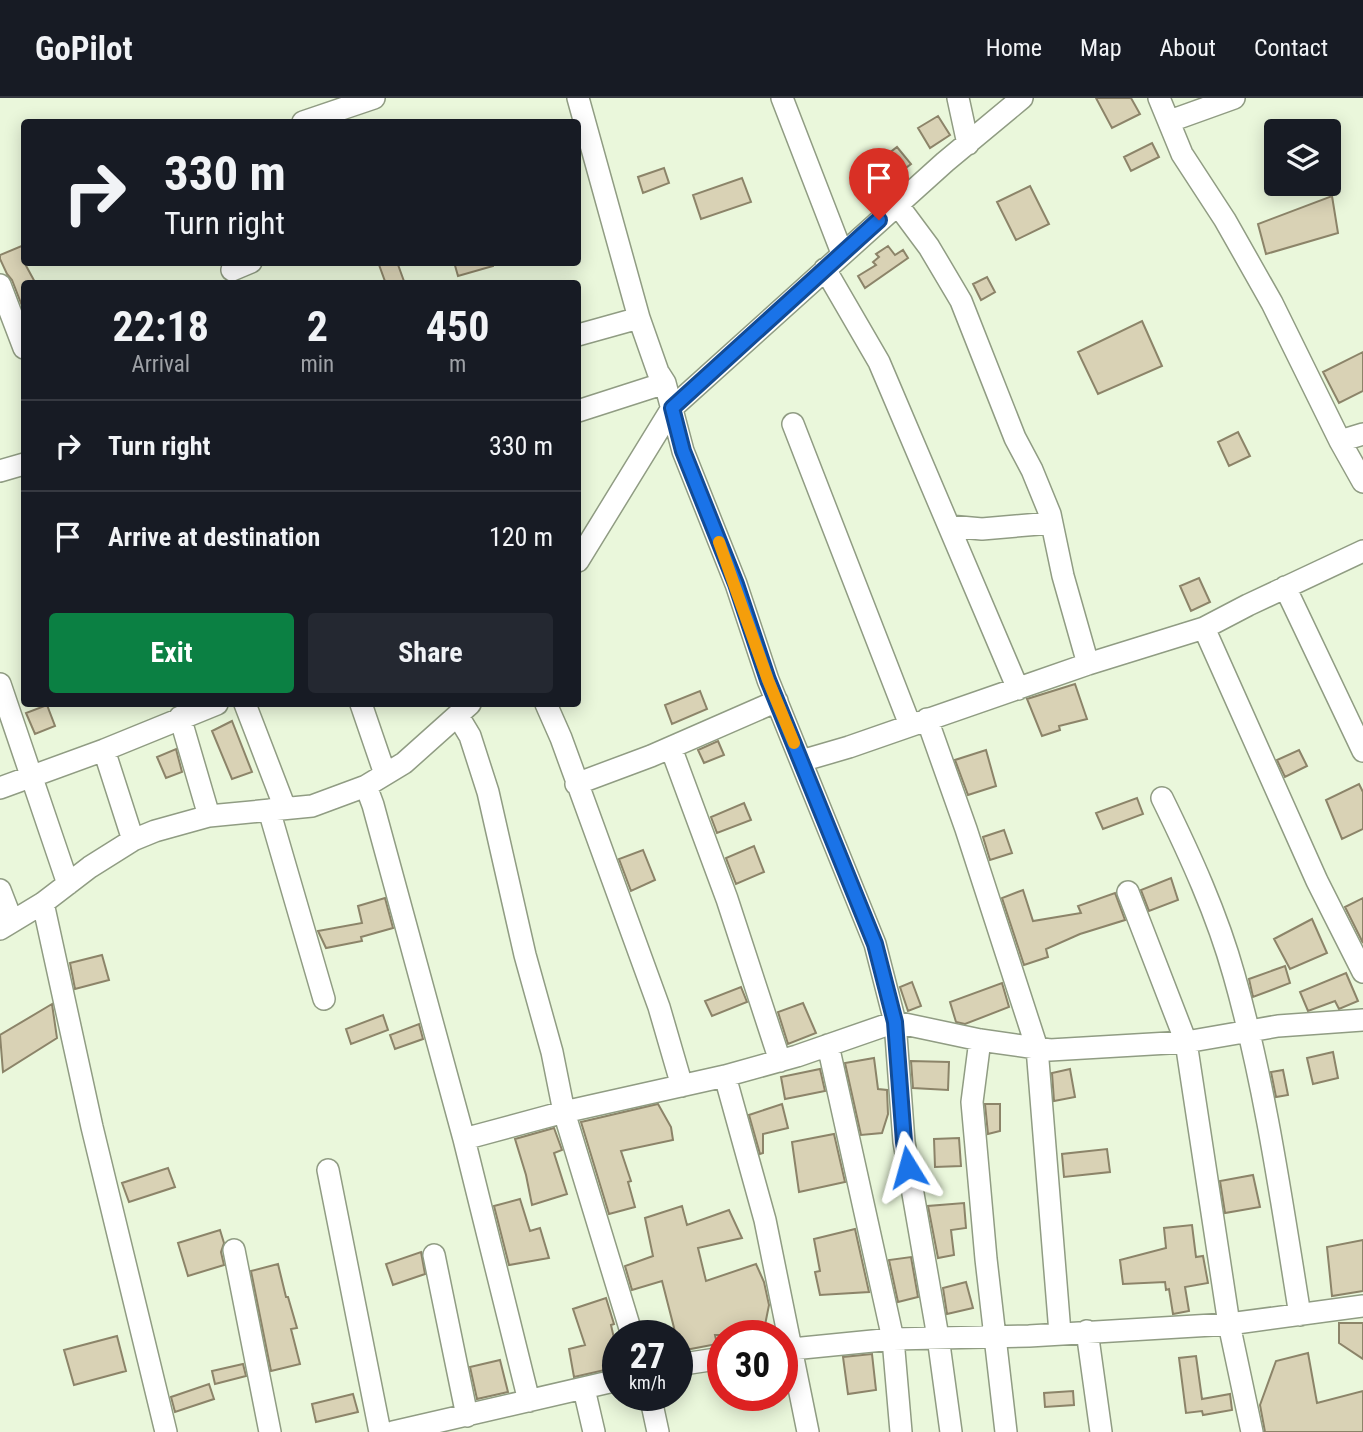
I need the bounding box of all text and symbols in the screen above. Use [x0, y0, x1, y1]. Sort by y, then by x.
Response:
text: GoPilot [35, 29, 133, 68]
text: Home [986, 34, 1042, 62]
text: Map [1080, 34, 1122, 62]
text: About [1160, 34, 1216, 62]
text: Contact [1254, 34, 1328, 62]
map controls [1264, 119, 1341, 196]
button: layers [1264, 119, 1341, 196]
text: 330 m [164, 145, 286, 202]
icon: right [49, 147, 140, 238]
pin [849, 148, 909, 220]
icon: arrive [860, 159, 898, 197]
text: Turn right [164, 204, 285, 242]
text: 22:18 [113, 302, 209, 351]
text: 2 [307, 302, 328, 351]
text: 450 [426, 302, 489, 351]
text: Arrival [131, 351, 190, 378]
text: min [300, 351, 334, 378]
text: m [449, 351, 466, 378]
icon: right [49, 427, 87, 465]
text: Turn right [108, 431, 210, 461]
text: 330 m [489, 431, 553, 461]
icon: arrive [49, 518, 87, 556]
text: Arrive at destination [108, 522, 320, 552]
text: 120 m [489, 522, 553, 552]
button: Exit [49, 613, 294, 693]
button: Share [308, 613, 553, 693]
position arrow [871, 1130, 945, 1204]
speed limit sign: 30 [707, 1320, 798, 1411]
text: 27 [630, 1336, 665, 1377]
text: km/h [629, 1372, 666, 1393]

